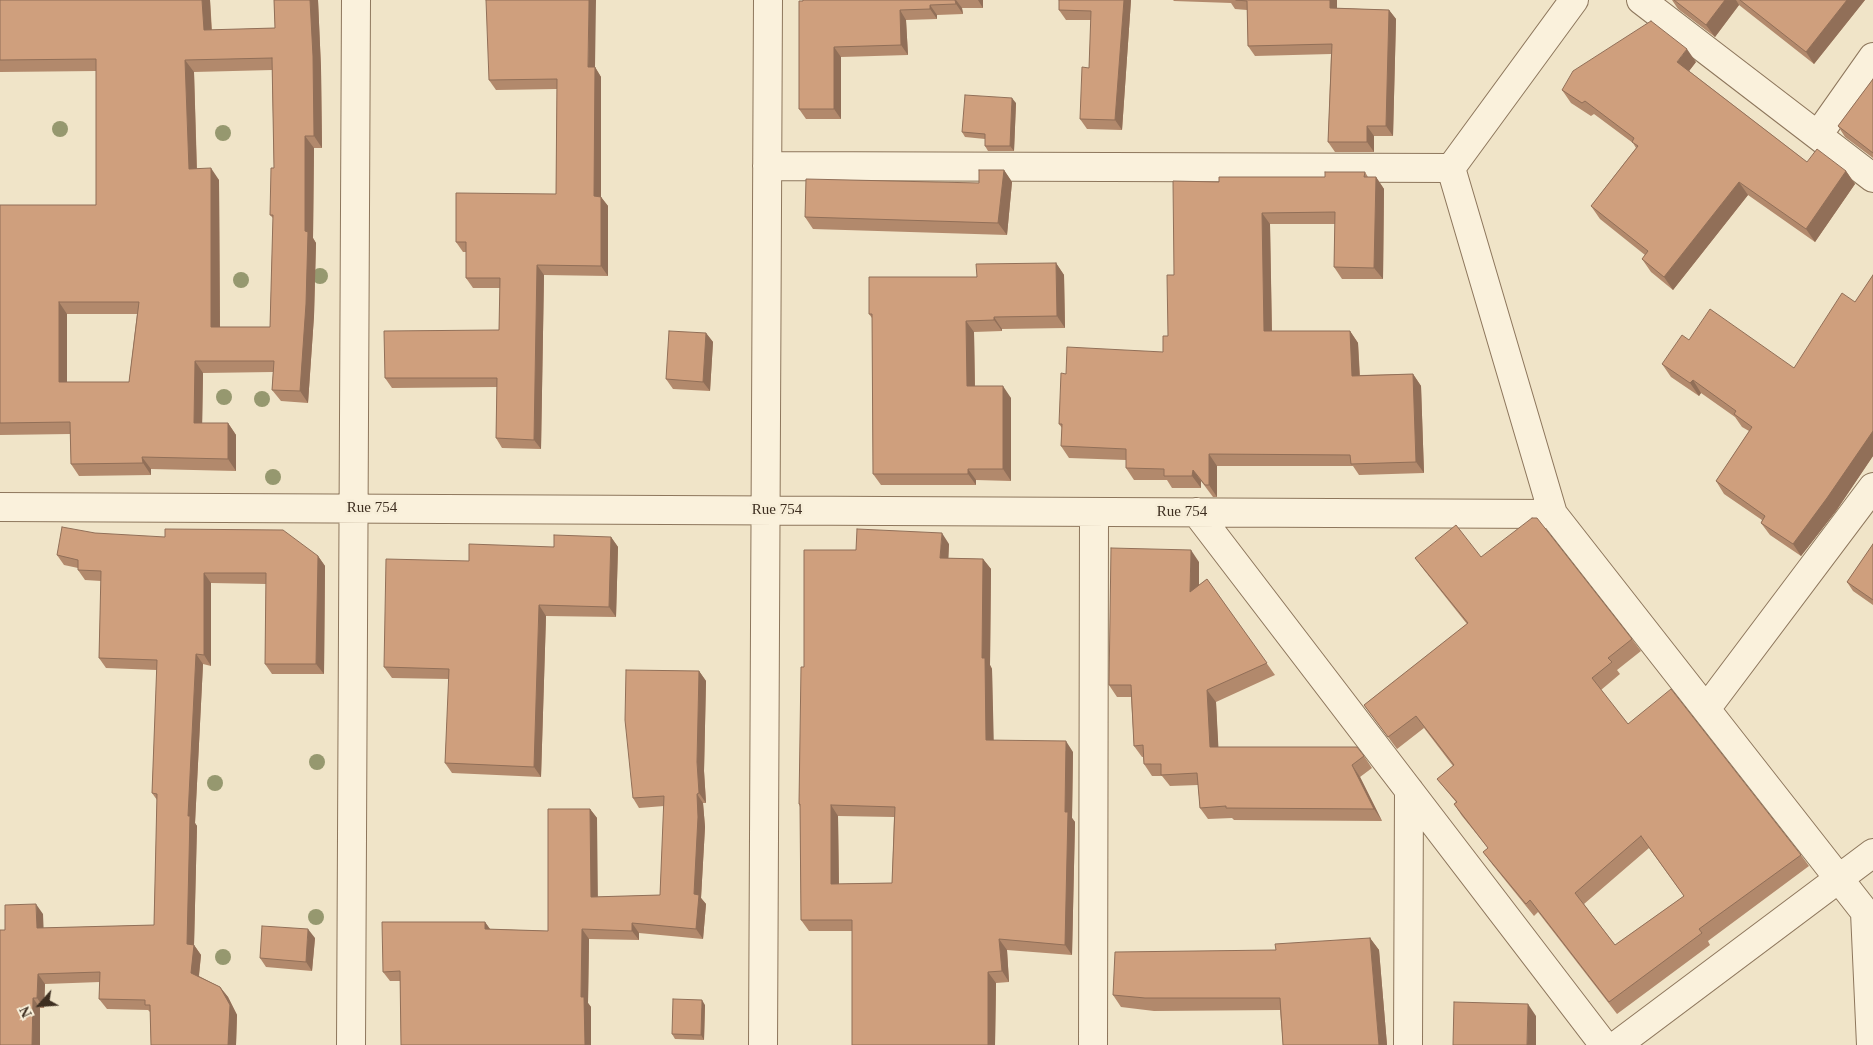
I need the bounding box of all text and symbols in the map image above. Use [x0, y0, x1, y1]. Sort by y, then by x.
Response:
street label: Rue 754 [347, 499, 397, 517]
street label: Rue 754 [752, 501, 802, 519]
street label: Rue 754 [1157, 503, 1207, 521]
north arrow [15, 980, 65, 1030]
text: N [17, 1004, 35, 1020]

